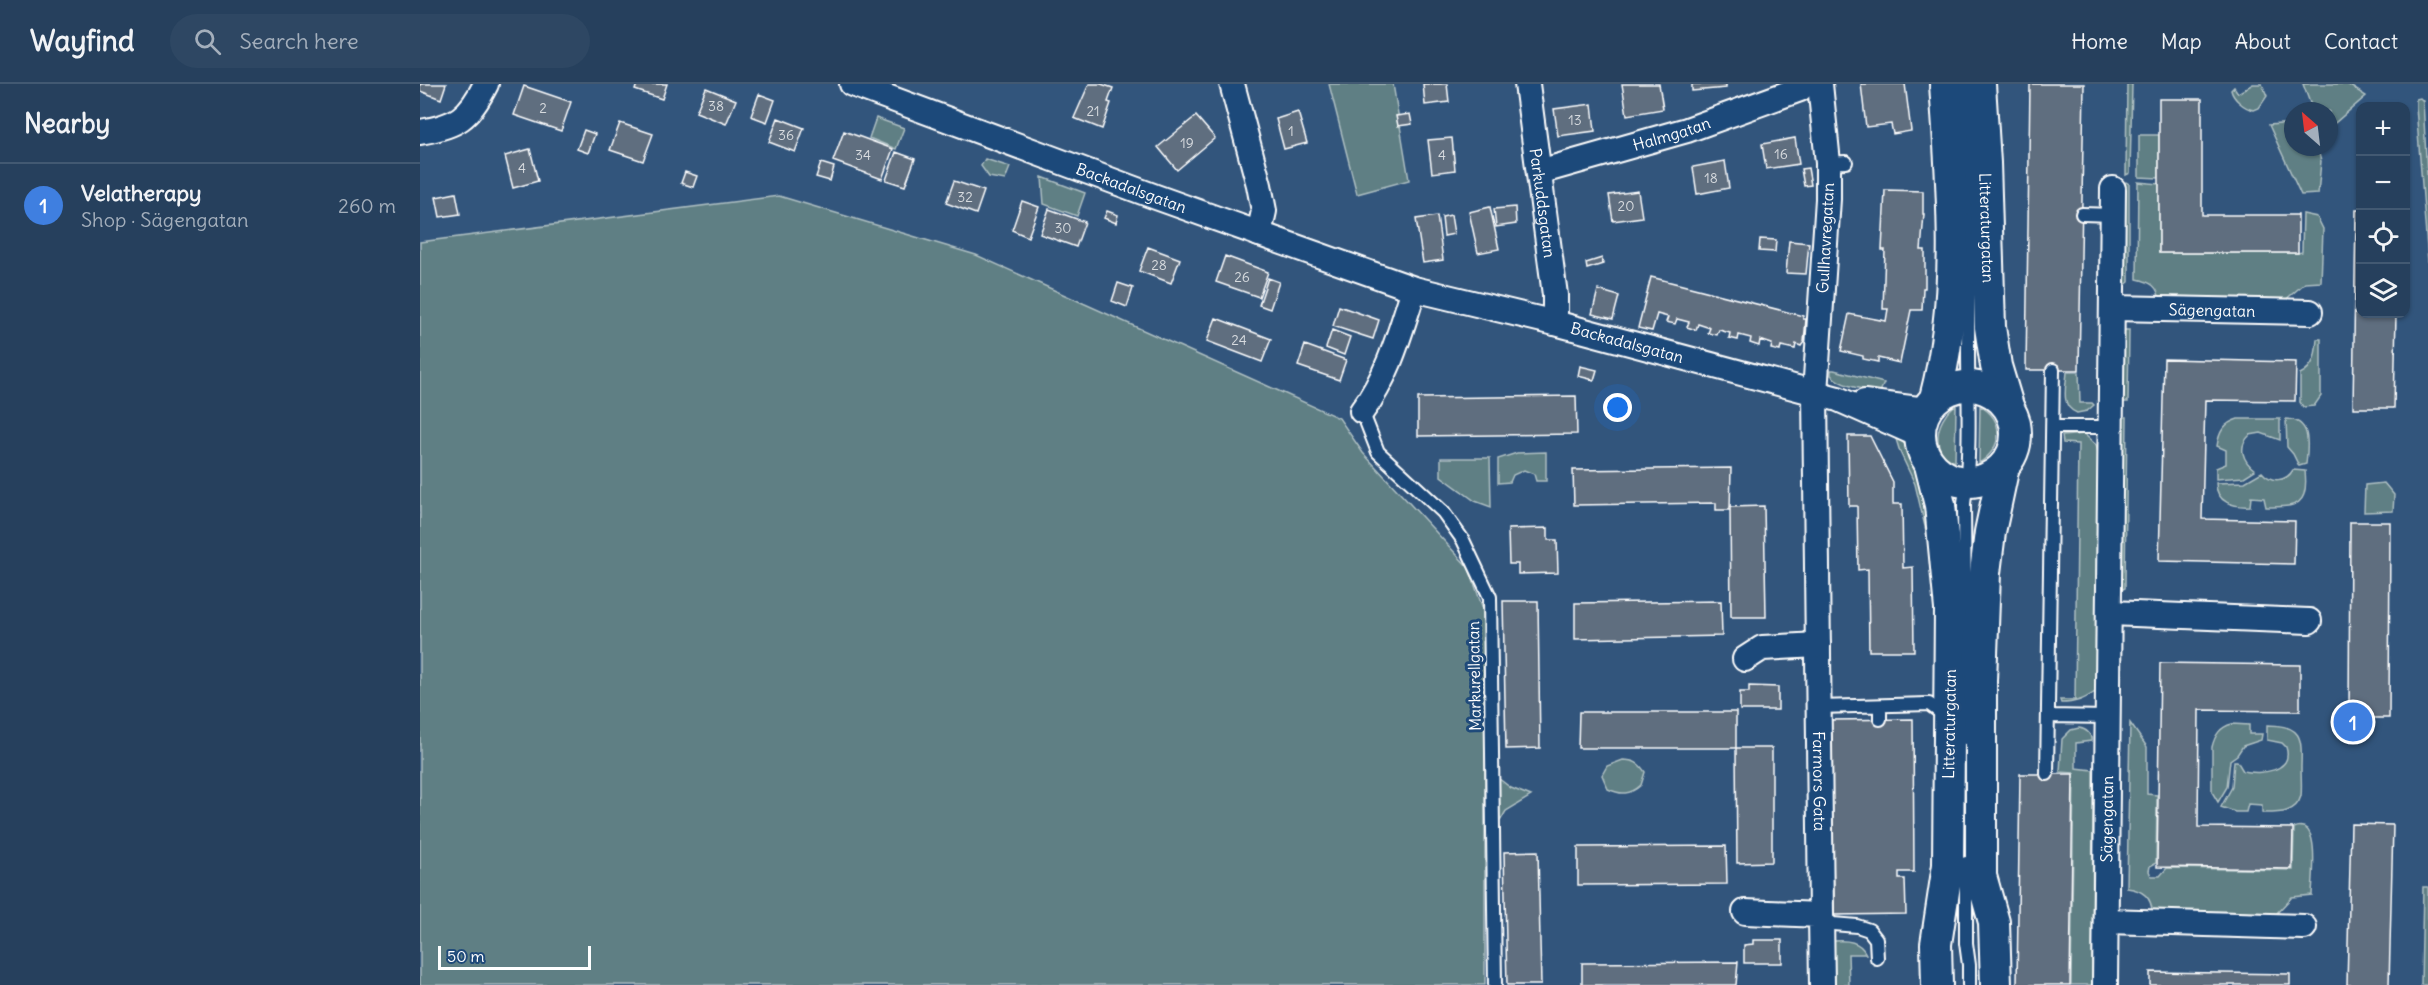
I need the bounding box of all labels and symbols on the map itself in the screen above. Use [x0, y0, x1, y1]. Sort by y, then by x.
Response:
house number: 38 [708, 97, 724, 115]
house number: 2 [539, 99, 547, 117]
house number: 21 [1086, 102, 1100, 120]
north arrow [2284, 102, 2338, 156]
house number: 13 [1568, 111, 1582, 129]
street label: Halmgatan [1630, 112, 1713, 155]
house number: 1 [1288, 122, 1294, 140]
house number: 36 [778, 126, 794, 144]
house number: 19 [1180, 134, 1194, 152]
house number: 16 [1774, 145, 1788, 163]
house number: 34 [855, 146, 871, 164]
house number: 4 [1438, 146, 1446, 164]
street label: Parkuddsgatan [1526, 147, 1560, 259]
street label: Backadalsgatan [1073, 158, 1189, 217]
house number: 4 [518, 159, 526, 177]
house number: 18 [1704, 169, 1718, 187]
street label: Litteraturgatan [1975, 172, 1999, 283]
street label: Gullhavregatan [1812, 182, 1838, 294]
house number: 32 [957, 188, 973, 206]
house number: 20 [1618, 197, 1634, 215]
house number: 30 [1054, 219, 1072, 237]
house number: 28 [1151, 256, 1167, 274]
house number: 26 [1234, 268, 1250, 286]
street label: Sägengatan [2168, 299, 2256, 321]
street label: Backadalsgatan [1568, 318, 1686, 367]
house number: 24 [1231, 331, 1247, 349]
your location [1603, 393, 1632, 422]
street label: Markurellgatan [1463, 621, 1485, 731]
street label: Litteraturgatan [1938, 669, 1960, 779]
pin: 1 [2334, 700, 2372, 744]
street label: Farmors Gata [1809, 731, 1830, 831]
street label: Sägengatan [2096, 776, 2117, 862]
scale bar [438, 943, 591, 970]

